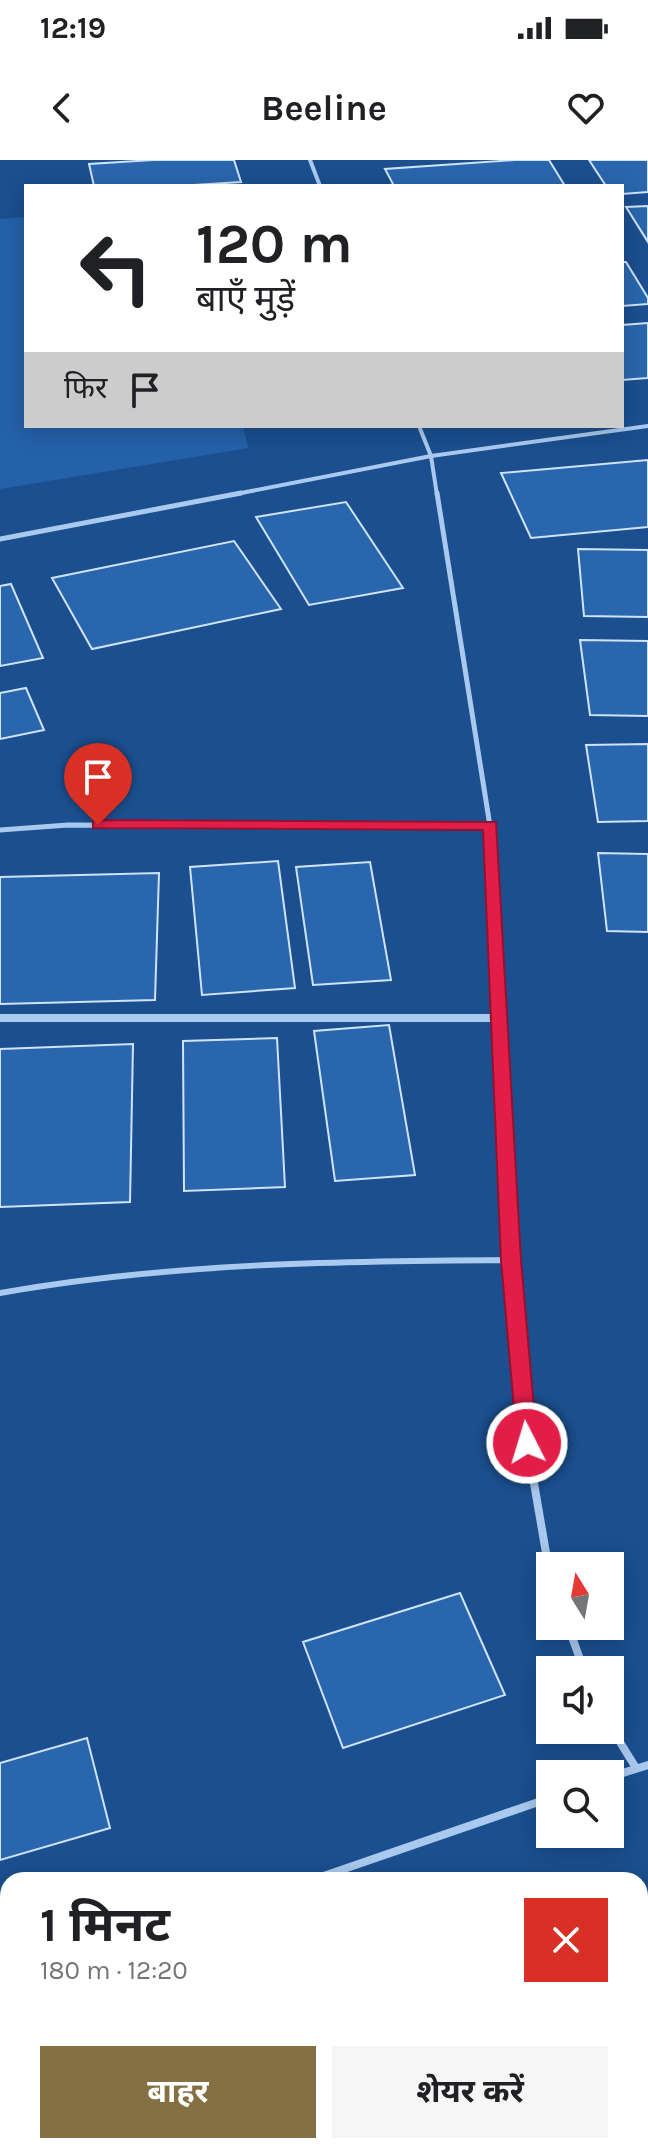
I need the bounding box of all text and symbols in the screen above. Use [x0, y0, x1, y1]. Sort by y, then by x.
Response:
text: 12:19 [40, 10, 106, 46]
icon: back [40, 86, 84, 130]
icon: heart [564, 86, 608, 130]
text: Beeline [261, 87, 387, 129]
text: 120 m [196, 211, 353, 276]
icon: left [64, 216, 168, 320]
text: बाएँ मुड़ें [196, 278, 295, 320]
icon: arrive [123, 368, 167, 412]
text: फिर [64, 370, 107, 406]
pin [64, 743, 132, 825]
icon: arrive [76, 755, 120, 799]
position arrow [485, 1401, 569, 1485]
north arrow [536, 1552, 624, 1640]
map controls [536, 1552, 624, 1848]
button: sound [536, 1656, 624, 1744]
button: search [536, 1760, 624, 1848]
text: 1 मिनट [40, 1897, 170, 1953]
button: close [524, 1898, 608, 1982]
text: 180 m · 12:20 [40, 1955, 188, 1986]
button: बाहर [40, 2046, 316, 2138]
button: शेयर करें [332, 2046, 608, 2138]

